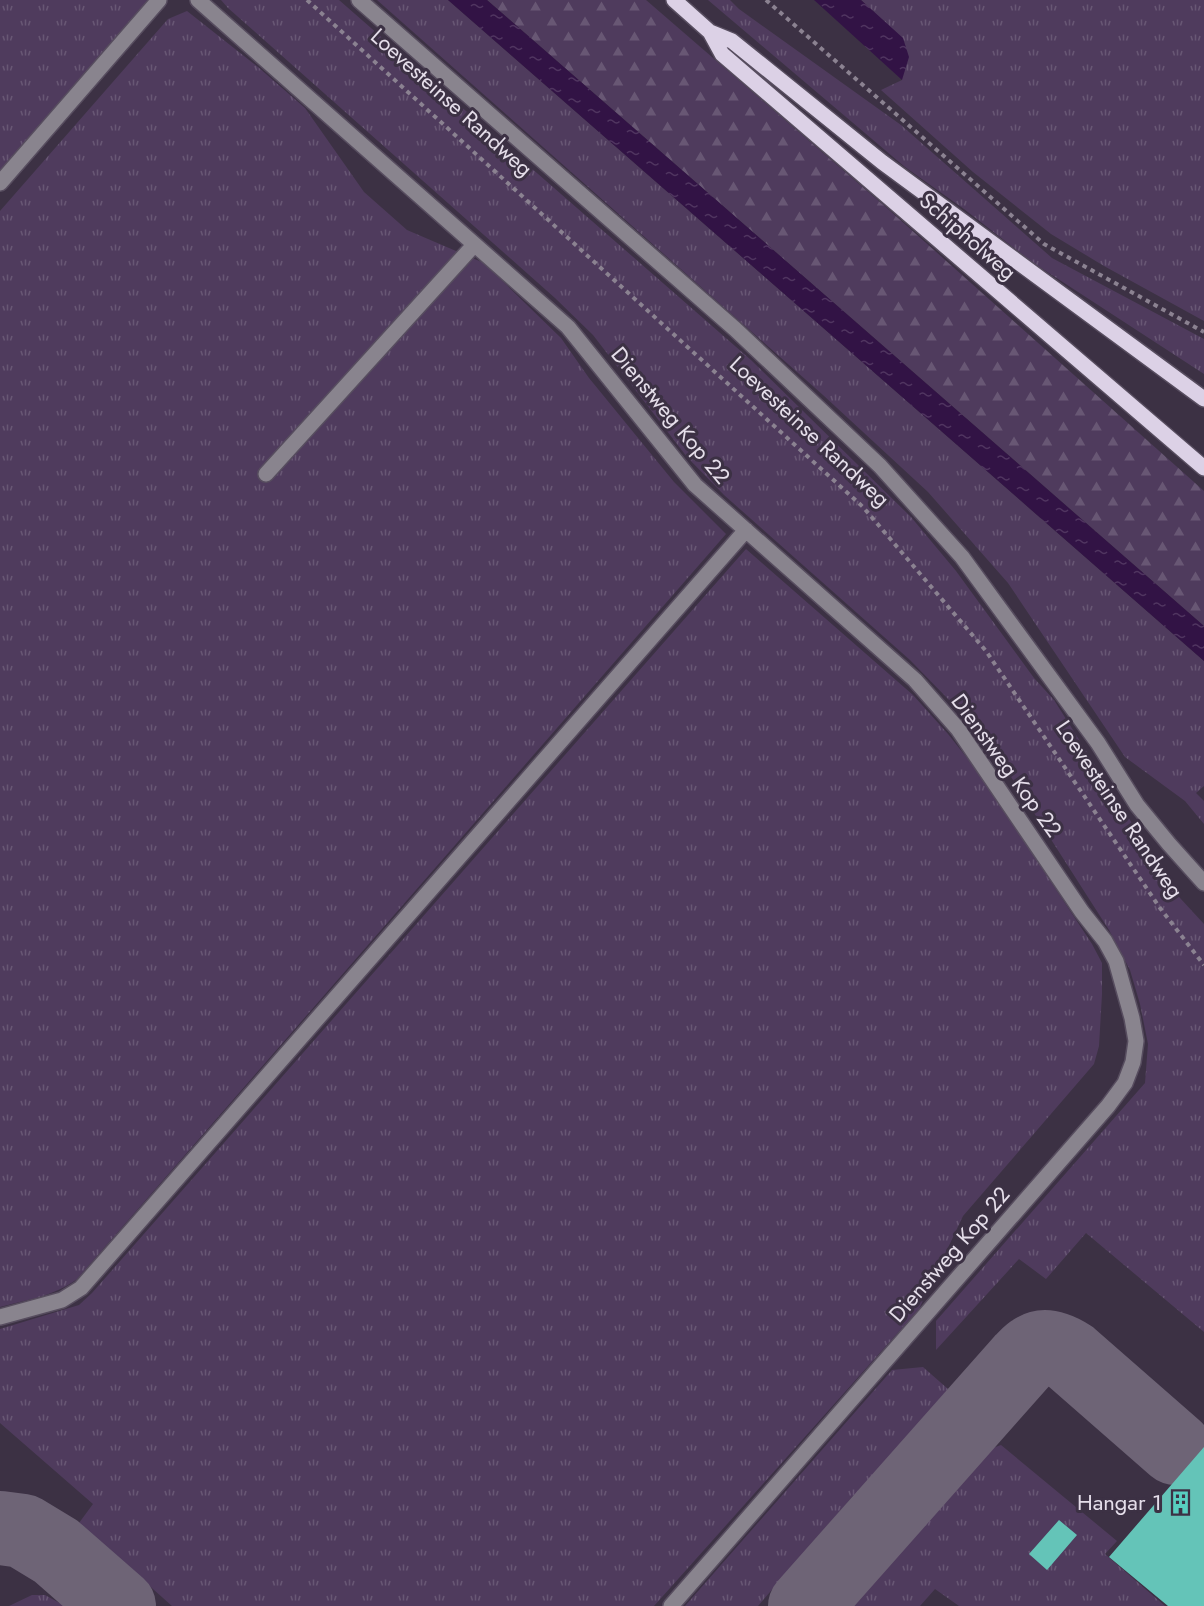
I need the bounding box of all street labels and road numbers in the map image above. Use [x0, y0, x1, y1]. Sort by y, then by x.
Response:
street label: Loevesteinse Randweg [364, 20, 540, 184]
street label: Schipholweg [912, 185, 1024, 287]
street label: Dienstweg Kop 22 [604, 339, 738, 491]
street label: Loevesteinse Randweg [723, 348, 897, 514]
street label: Dienstweg Kop 22 [944, 687, 1070, 843]
street label: Loevesteinse Randweg [1048, 714, 1192, 904]
street label: Dienstweg Kop 22 [881, 1179, 1017, 1329]

